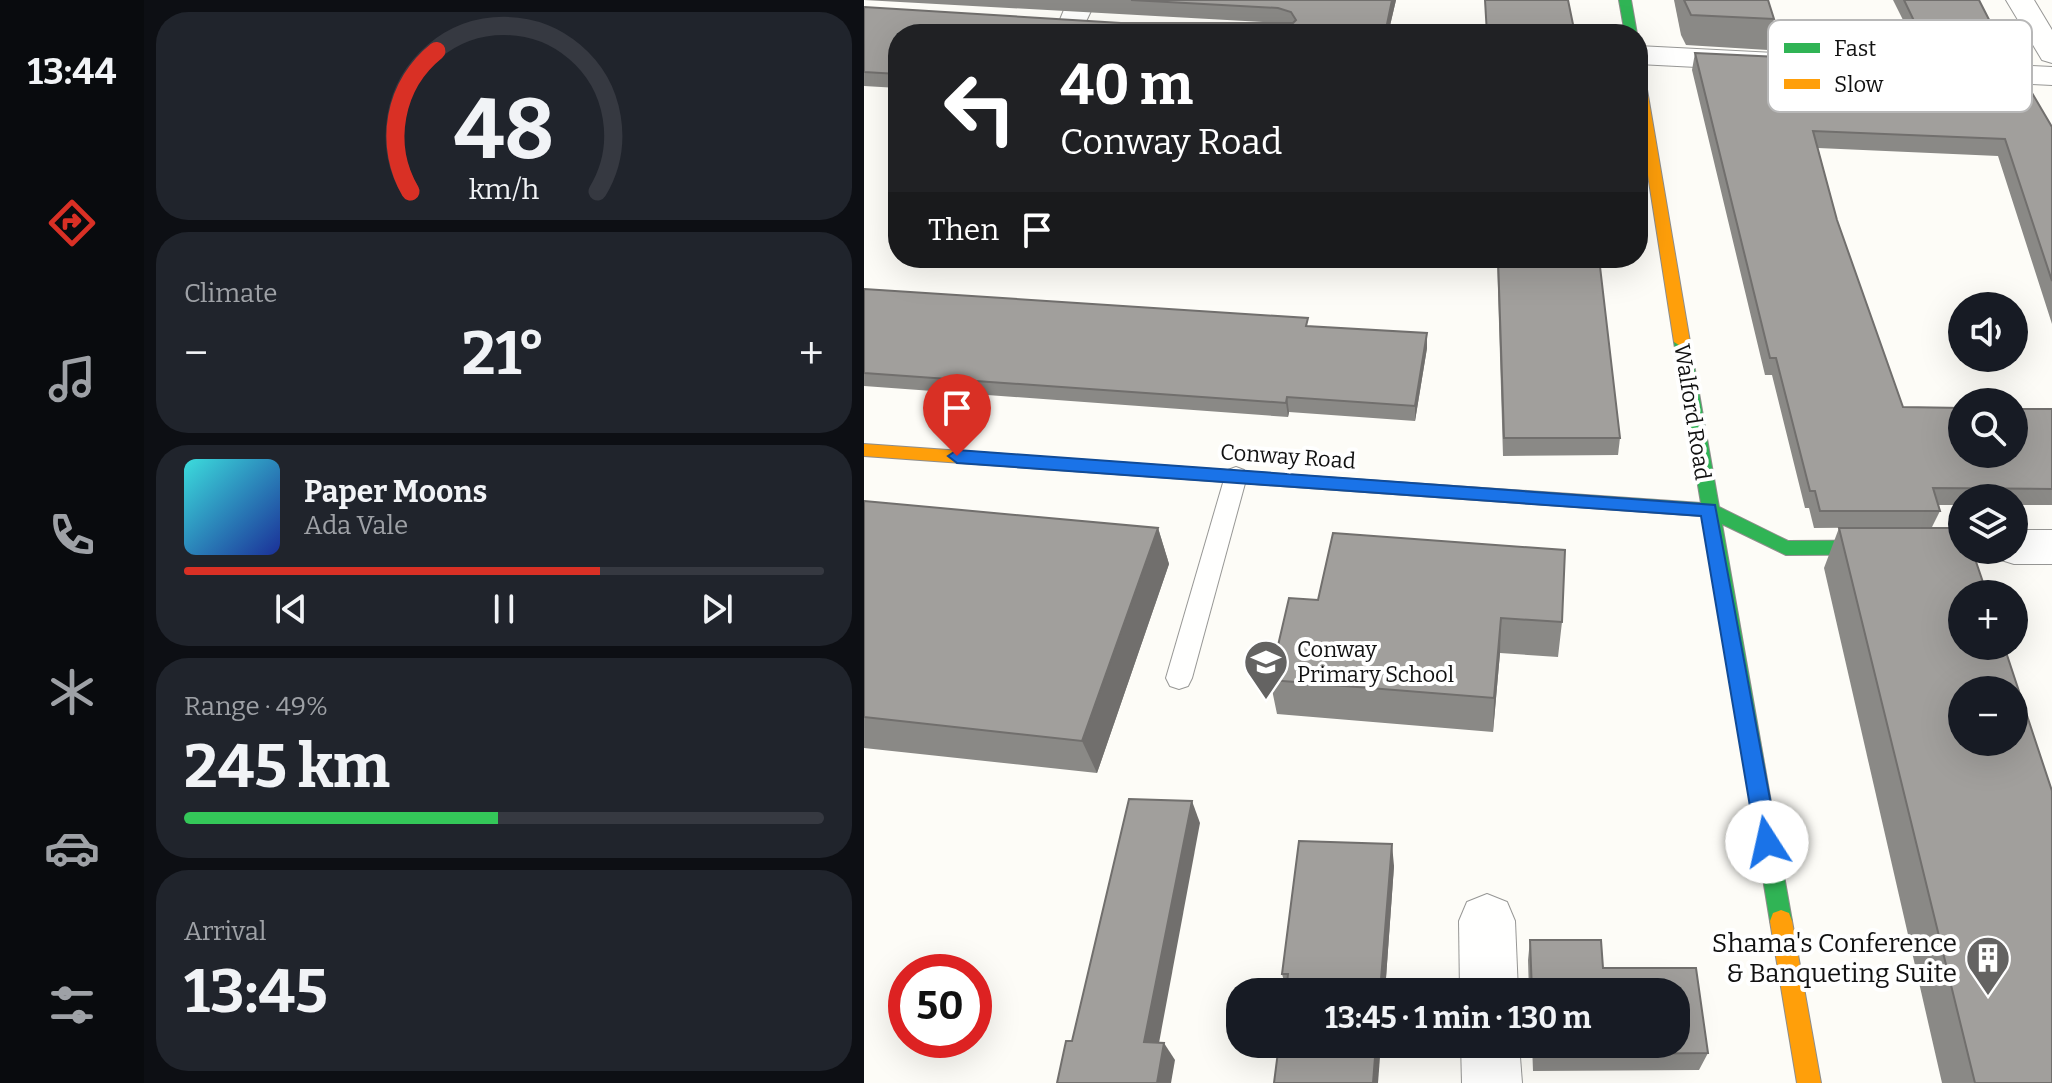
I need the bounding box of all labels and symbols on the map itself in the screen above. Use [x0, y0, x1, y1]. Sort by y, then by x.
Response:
legend [1768, 20, 2032, 112]
text: Fast [1834, 35, 1876, 62]
text: Slow [1834, 71, 1884, 98]
street label: Walford Road [1668, 342, 1717, 482]
pin [923, 374, 991, 456]
street label: Conway Road [1219, 438, 1357, 475]
place label: Conway Primary School [1297, 636, 1454, 688]
school or university icon: Conway Primary School [1242, 638, 1290, 701]
position arrow [1725, 800, 1809, 884]
place label: Shama's Conference & Banqueting Suite [1712, 928, 1957, 989]
building icon: Shama's Conference & Banqueting Suite [1964, 934, 2012, 997]
speed limit sign: 50 [888, 954, 992, 1058]

